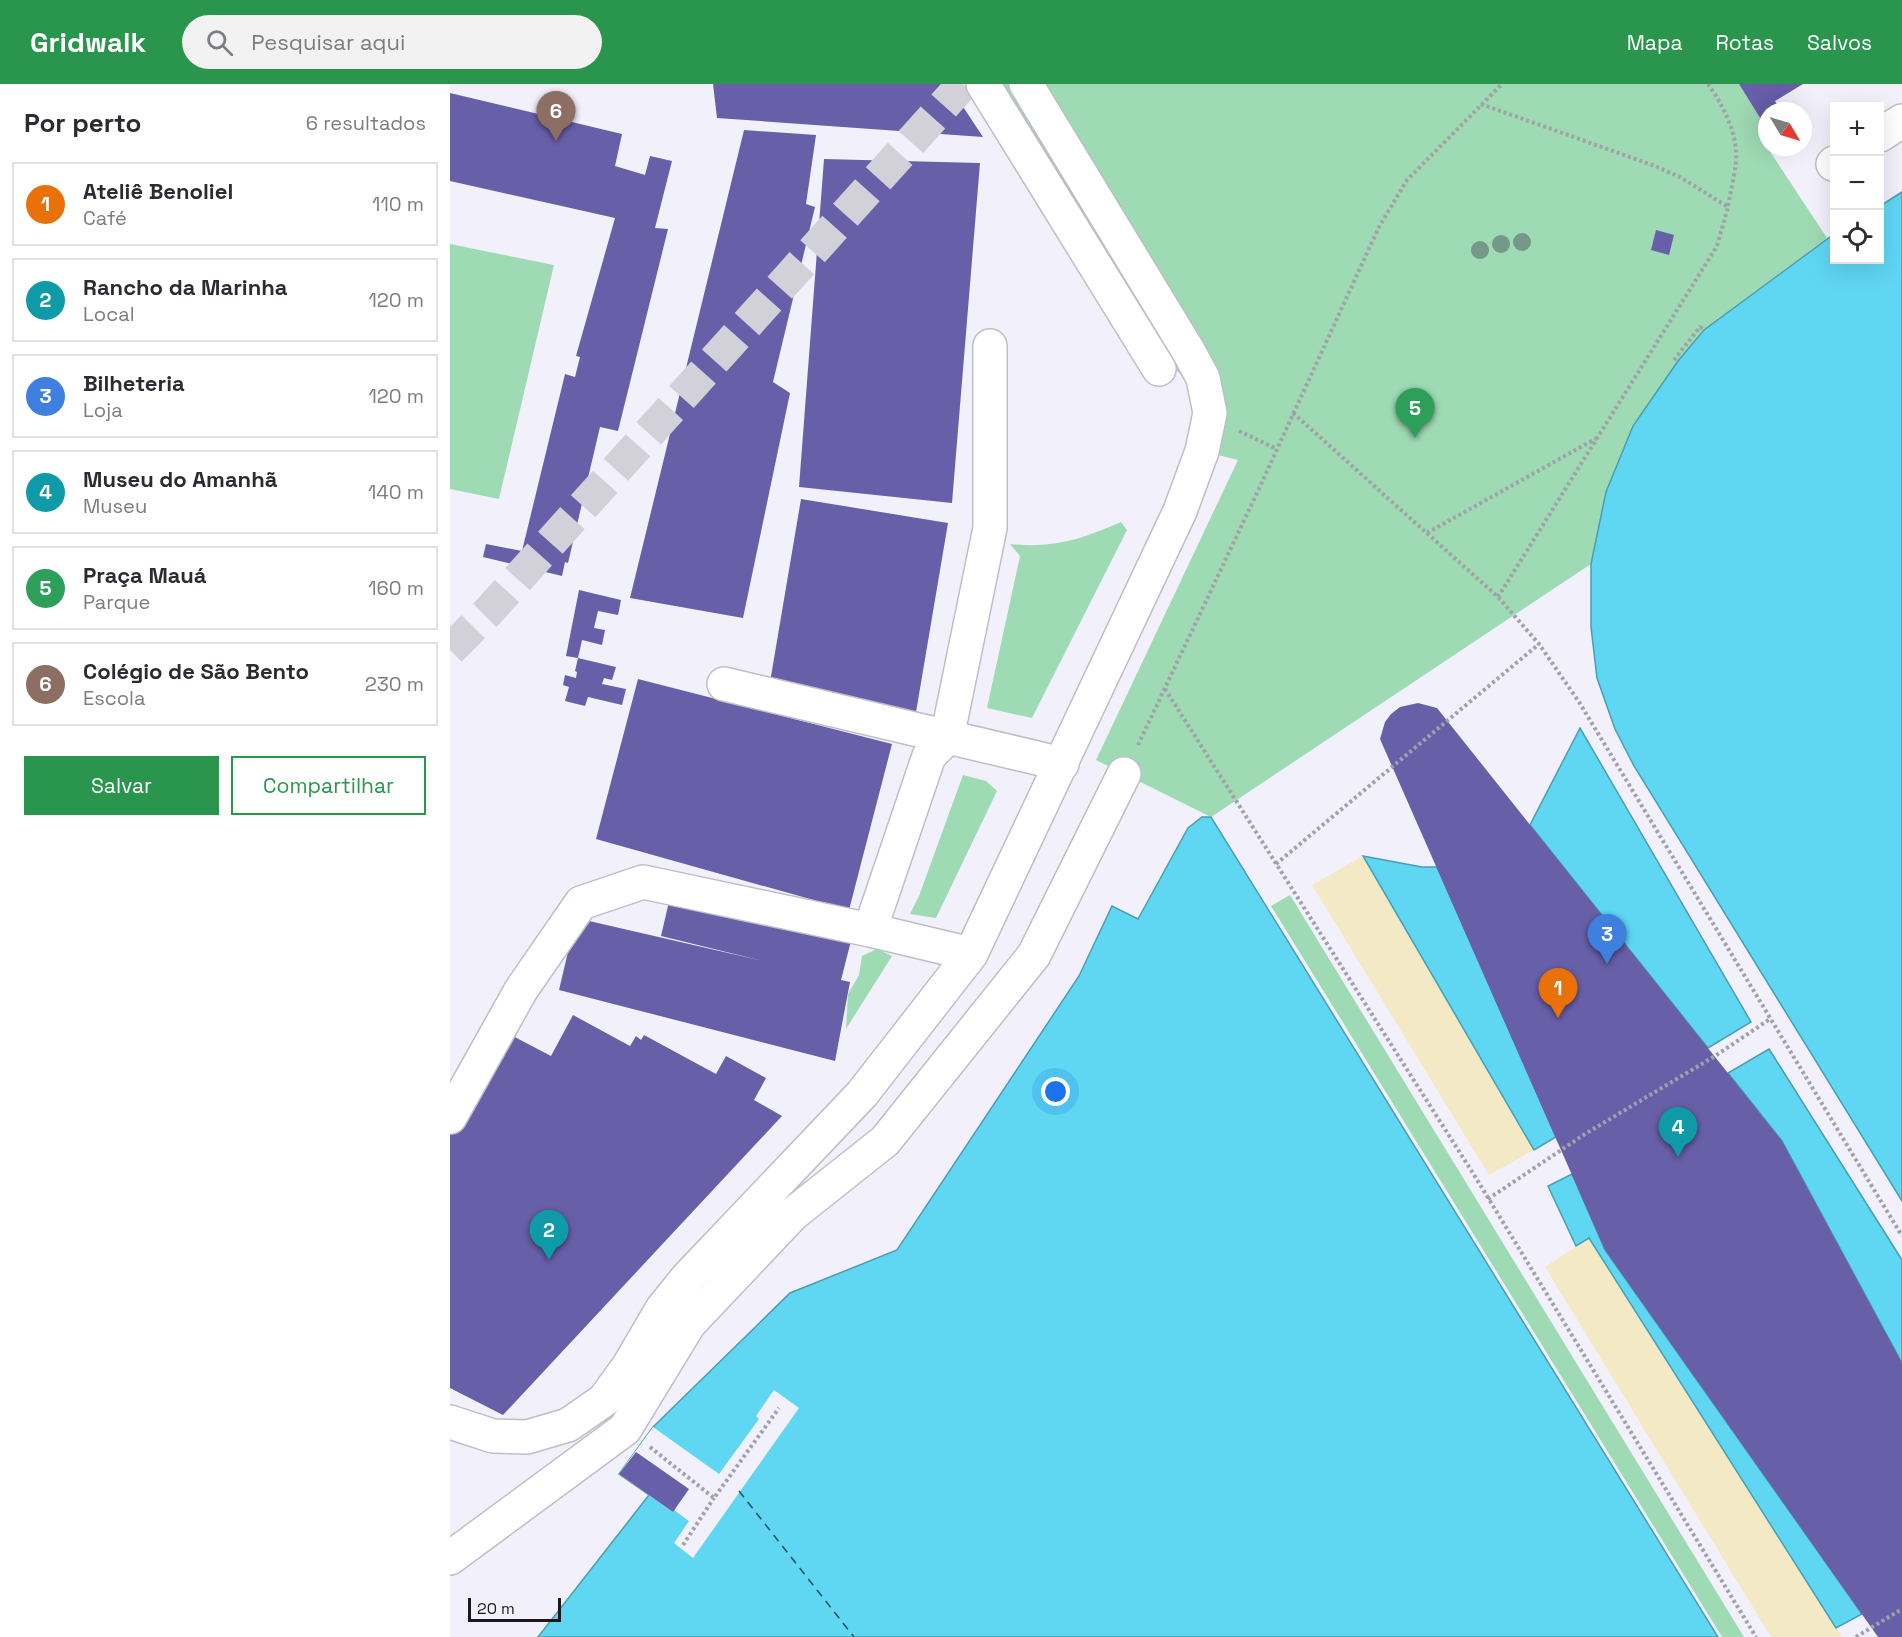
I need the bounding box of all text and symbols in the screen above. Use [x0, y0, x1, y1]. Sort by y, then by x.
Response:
search box [182, 15, 602, 69]
text: Gridwalk [30, 24, 146, 60]
icon: search [203, 26, 236, 59]
text: Pesquisar aqui [251, 28, 405, 56]
text: Mapa [1627, 29, 1682, 56]
text: Rotas [1715, 29, 1774, 56]
text: Salvos [1807, 29, 1872, 56]
pin: 6 [536, 92, 576, 141]
north arrow [1758, 102, 1812, 156]
map controls [1830, 102, 1884, 264]
button: + [1830, 102, 1884, 156]
text: Por perto [24, 106, 141, 140]
text: 6 resultados [306, 110, 426, 136]
button: − [1830, 156, 1884, 210]
text: Ateliê Benoliel [83, 177, 233, 205]
text: 1 [41, 191, 50, 217]
text: 110 m [372, 191, 424, 217]
text: Café [83, 205, 127, 231]
button: locate [1830, 210, 1884, 264]
text: Rancho da Marinha [83, 273, 288, 301]
text: 2 [40, 287, 51, 313]
text: 120 m [368, 287, 424, 313]
text: Local [83, 301, 135, 327]
text: Bilheteria [83, 369, 185, 397]
text: 3 [39, 383, 52, 409]
text: 120 m [368, 383, 424, 409]
pin: 5 [1396, 388, 1434, 438]
text: Loja [83, 397, 123, 423]
text: Museu do Amanhã [83, 465, 277, 493]
text: 4 [39, 479, 52, 505]
text: 140 m [368, 479, 424, 505]
text: Museu [83, 493, 147, 519]
text: Praça Mauá [83, 561, 207, 589]
text: 5 [40, 575, 52, 601]
text: 160 m [368, 575, 424, 601]
text: Parque [83, 589, 150, 615]
text: Colégio de São Bento [83, 657, 309, 685]
text: 6 [39, 671, 52, 697]
text: 230 m [365, 671, 424, 697]
text: Escola [83, 685, 146, 711]
button: Salvar [24, 756, 219, 815]
button: Compartilhar [231, 756, 426, 815]
pin: 3 [1588, 914, 1626, 964]
pin: 1 [1538, 968, 1578, 1018]
your location [1041, 1077, 1070, 1106]
pin: 4 [1658, 1108, 1698, 1157]
pin: 2 [530, 1210, 568, 1260]
scale bar [468, 1595, 561, 1622]
text: 20 m [477, 1598, 515, 1619]

